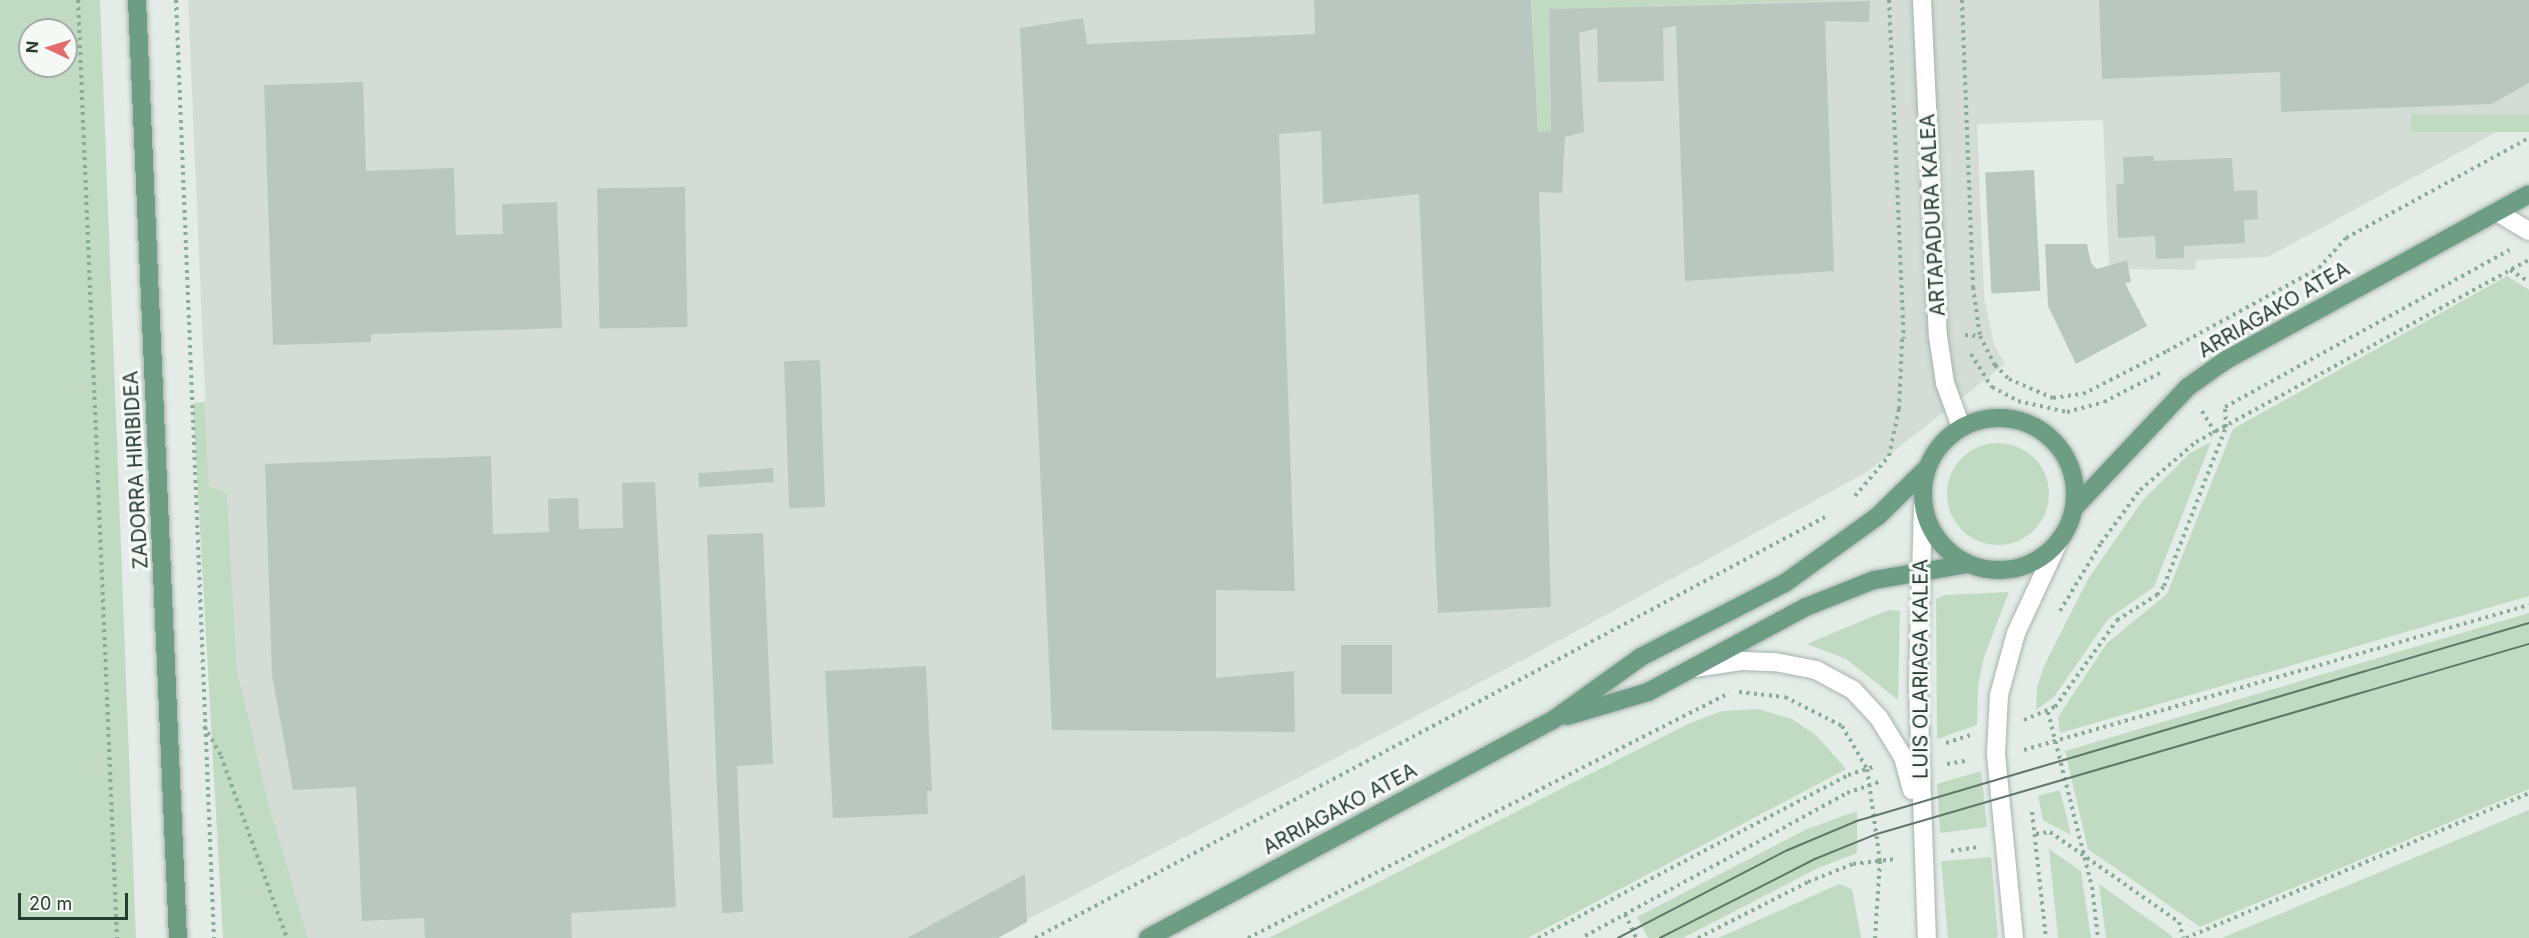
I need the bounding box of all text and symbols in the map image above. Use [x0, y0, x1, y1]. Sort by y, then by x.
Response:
north arrow [18, 18, 78, 78]
text: N [22, 40, 42, 54]
street label: ARTAPADURA KALEA [1916, 113, 1950, 317]
street label: ARRIAGAKO ATEA [2194, 257, 2354, 363]
street label: ZADORRA HIRIBIDEA [119, 370, 153, 570]
street label: LUIS OLARIAGA KALEA [1909, 559, 1933, 779]
street label: ARRIAGAKO ATEA [1259, 758, 1421, 860]
scale bar [21, 881, 130, 919]
text: 20 m [29, 893, 72, 914]

